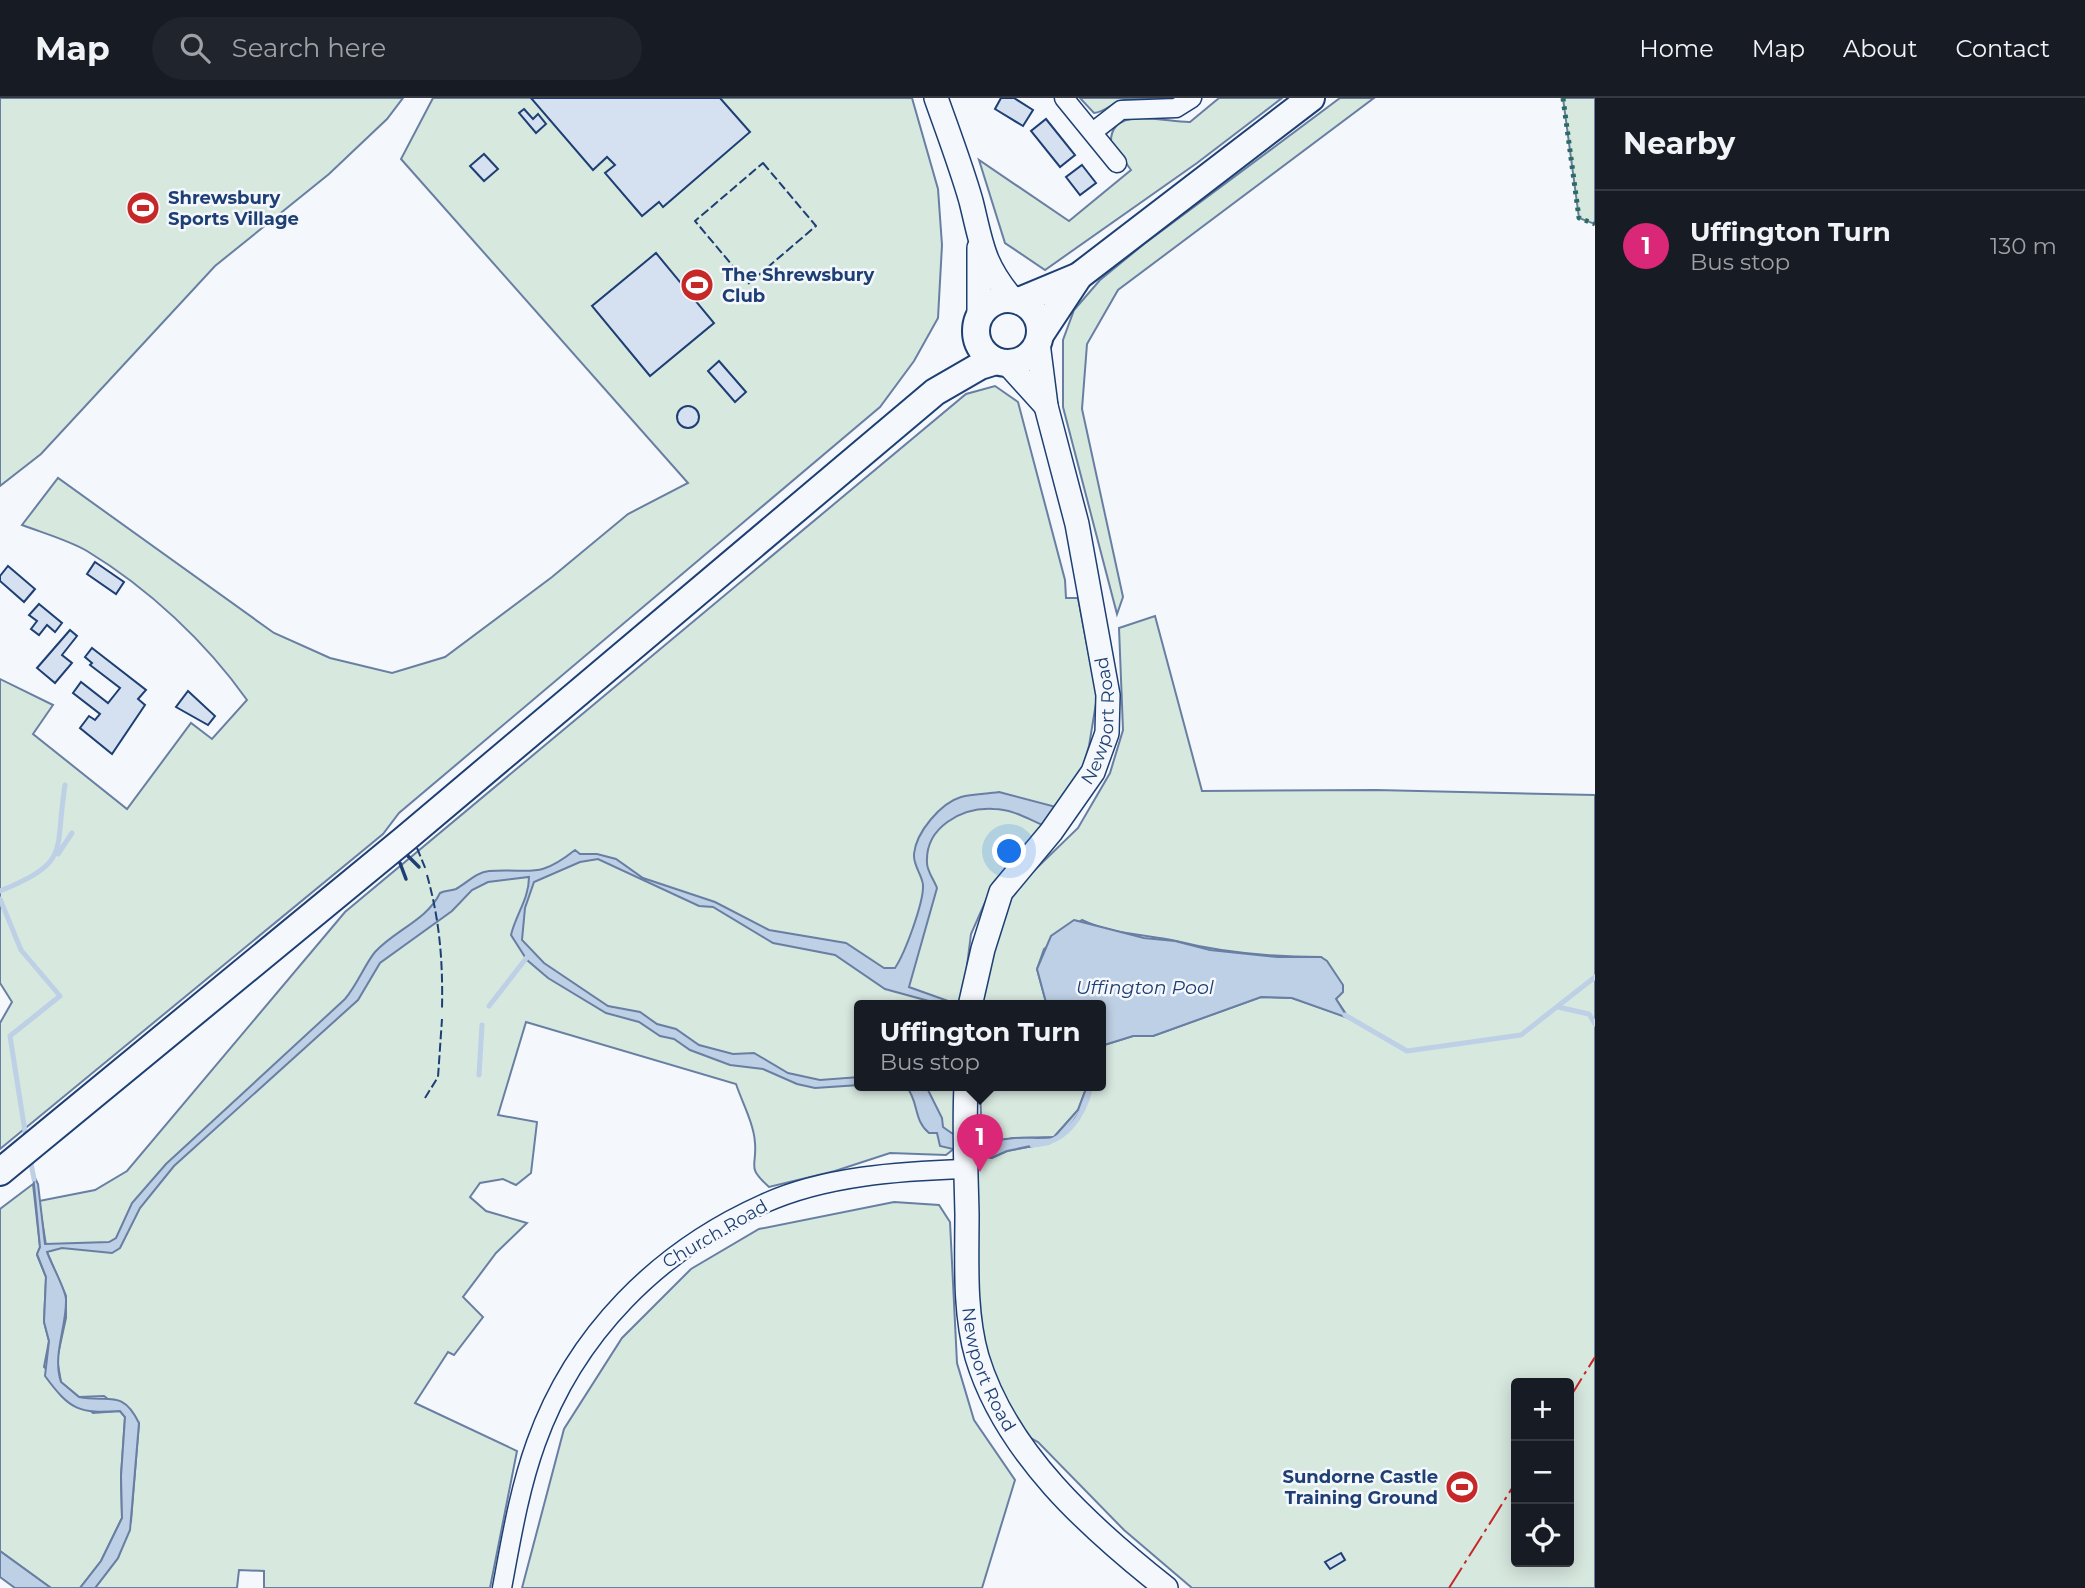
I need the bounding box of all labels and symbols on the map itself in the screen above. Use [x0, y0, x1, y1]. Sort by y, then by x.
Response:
place label: Shrewsbury Sports Village [168, 187, 299, 230]
sports icon: Shrewsbury Sports Village [124, 189, 162, 227]
place label: The Shrewsbury Club [722, 264, 875, 307]
sports icon: The Shrewsbury Club [678, 266, 716, 304]
street label: Newport Road [1076, 655, 1119, 789]
your location [992, 834, 1026, 868]
water label: Uffington Pool [1076, 976, 1215, 999]
pin: 1 [957, 1114, 1003, 1172]
street label: Church Road [658, 1195, 772, 1273]
street label: Newport Road [957, 1306, 1020, 1436]
place label: Sundorne Castle Training Ground [1283, 1466, 1438, 1509]
sports icon: Sundorne Castle Training Ground [1443, 1468, 1481, 1506]

